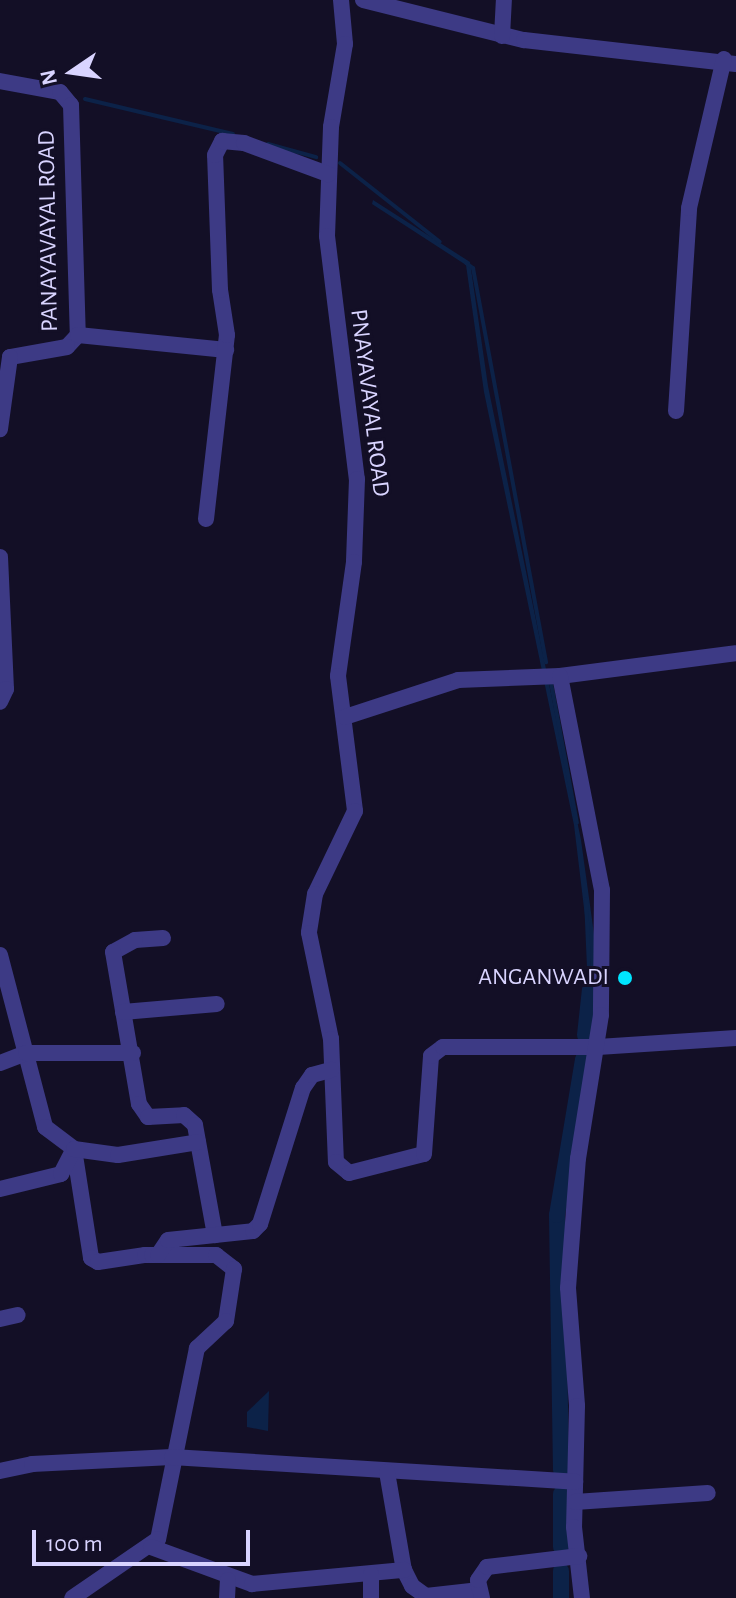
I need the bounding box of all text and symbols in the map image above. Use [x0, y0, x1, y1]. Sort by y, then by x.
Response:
north arrow [32, 32, 112, 112]
text: N [36, 67, 61, 87]
street label: PANAYAVAYAL ROAD [33, 130, 65, 332]
street label: PNAYAVAYAL ROAD [343, 308, 395, 498]
place label: ANGANWADI [478, 964, 609, 992]
marker: ANGANWADI [616, 969, 634, 987]
scale bar [36, 1514, 254, 1564]
text: 100 m [46, 1532, 103, 1556]

